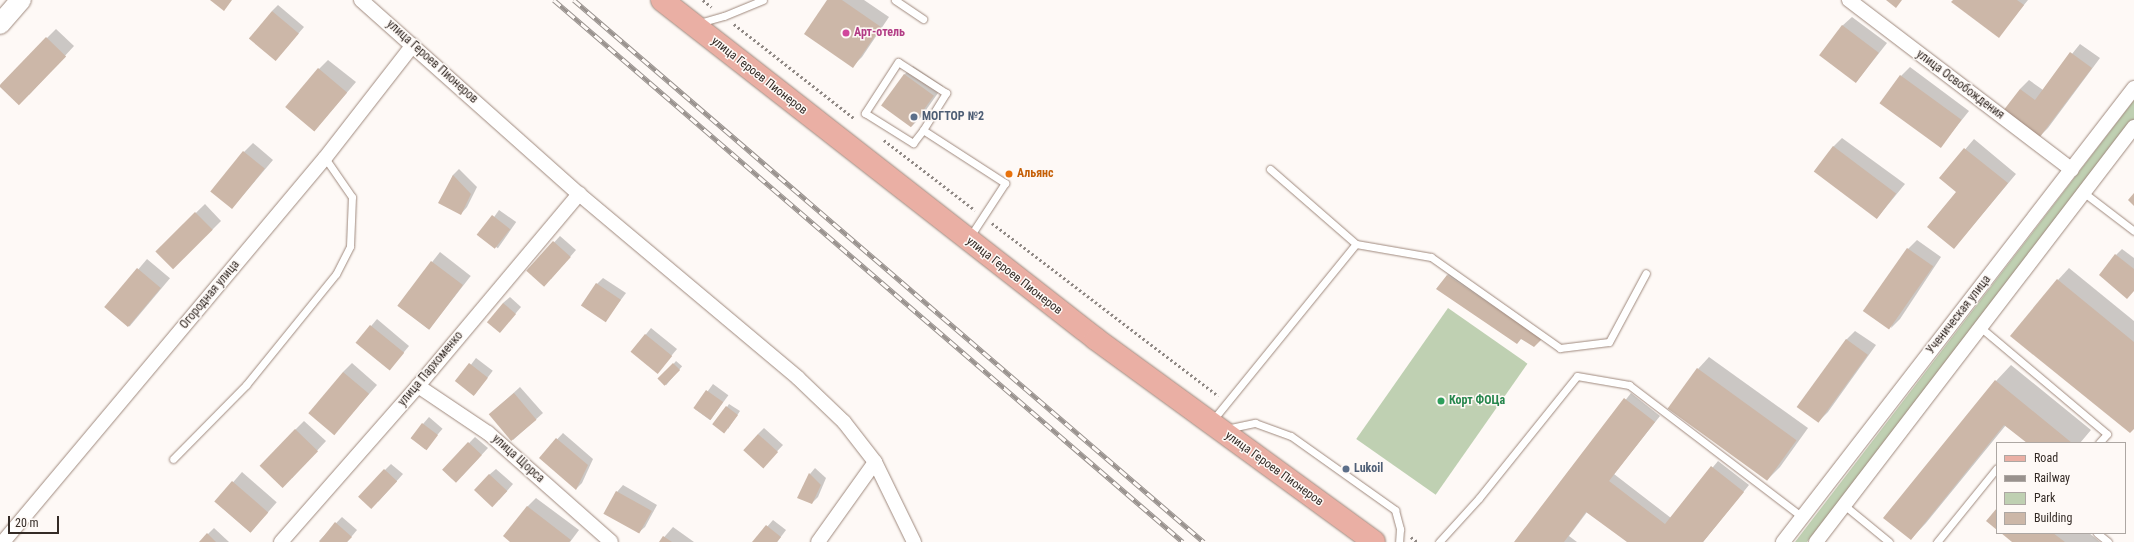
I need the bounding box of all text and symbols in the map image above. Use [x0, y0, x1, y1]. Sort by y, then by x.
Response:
street label: улица Героев Пионеров [383, 17, 481, 107]
place label: Арт-отель [854, 26, 905, 40]
marker: Арт-отель [841, 28, 851, 38]
street label: улица Героев Пионеров [708, 34, 810, 118]
street label: улица Освобождения [1913, 47, 2007, 123]
place label: МОГТОР №2 [922, 110, 984, 124]
marker: МОГТОР №2 [909, 112, 919, 122]
place label: Альянс [1017, 167, 1054, 181]
marker: Альянс [1004, 169, 1014, 179]
street label: улица Героев Пионеров [963, 234, 1065, 318]
street label: Огородная улица [177, 258, 243, 332]
street label: Ученическая улица [1924, 273, 1994, 357]
street label: улица Пархоменко [396, 329, 466, 409]
place label: Корт ФОЦа [1449, 394, 1505, 408]
marker: Корт ФОЦа [1436, 396, 1446, 406]
street label: улица Героев Пионеров [1222, 429, 1326, 509]
street label: улица Щорса [489, 432, 547, 486]
legend [1996, 442, 2126, 534]
text: Road [2034, 451, 2058, 465]
place label: Lukoil [1354, 462, 1383, 476]
marker: Lukoil [1341, 464, 1351, 474]
text: Railway [2034, 471, 2070, 485]
text: Park [2034, 491, 2055, 505]
scale bar [10, 508, 61, 534]
text: Building [2034, 511, 2072, 525]
text: 20 m [15, 516, 39, 530]

